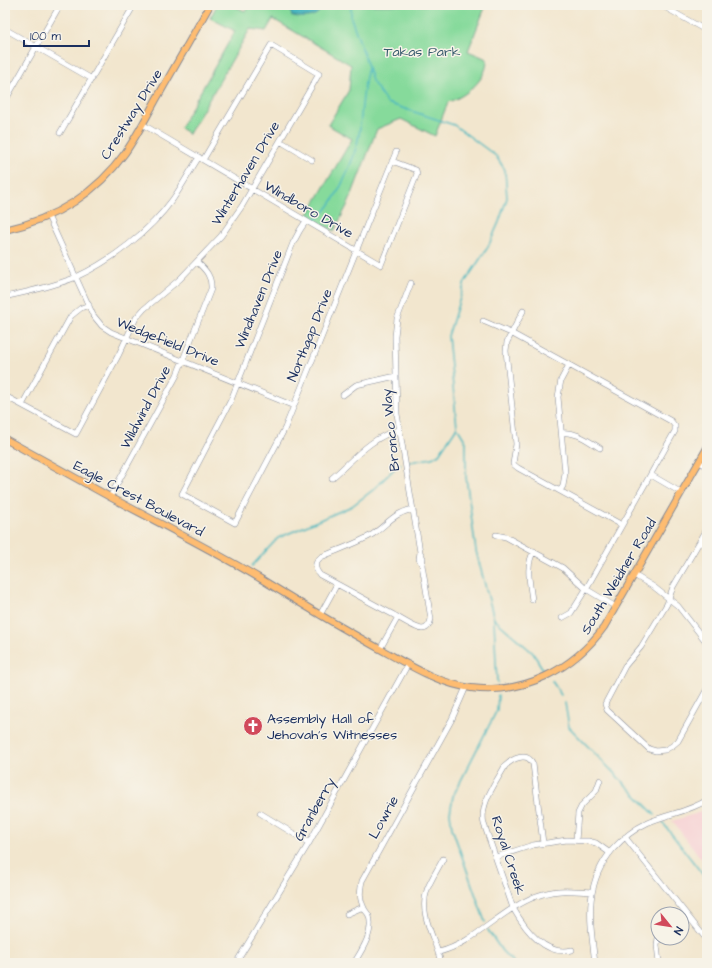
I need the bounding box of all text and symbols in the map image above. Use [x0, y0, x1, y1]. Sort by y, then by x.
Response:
scale bar [24, 22, 89, 48]
text: 100 m [30, 28, 61, 45]
park label: Takas Park [384, 42, 461, 62]
street label: Crestway Drive [96, 65, 168, 164]
street label: Winterhaven Drive [207, 117, 285, 229]
street label: Windboro Drive [260, 176, 357, 244]
street label: Windhaven Drive [230, 247, 288, 352]
street label: Northgap Drive [282, 286, 338, 385]
street label: Wedgefield Drive [113, 312, 223, 372]
street label: Wildwind Drive [116, 362, 176, 453]
street label: Bronco Way [377, 387, 405, 472]
street label: Eagle Crest Boulevard [70, 456, 207, 542]
street label: South Weidner Road [576, 515, 661, 638]
place label: Assembly Hall of Jehovah's Witnesses [267, 709, 397, 745]
church icon: Assembly Hall of Jehovah's Witnesses [242, 715, 264, 737]
street label: Granberry [289, 774, 341, 845]
street label: Lowrie [364, 792, 404, 843]
street label: Royal Creek [486, 813, 530, 898]
north arrow [650, 906, 690, 946]
text: N [670, 924, 686, 938]

